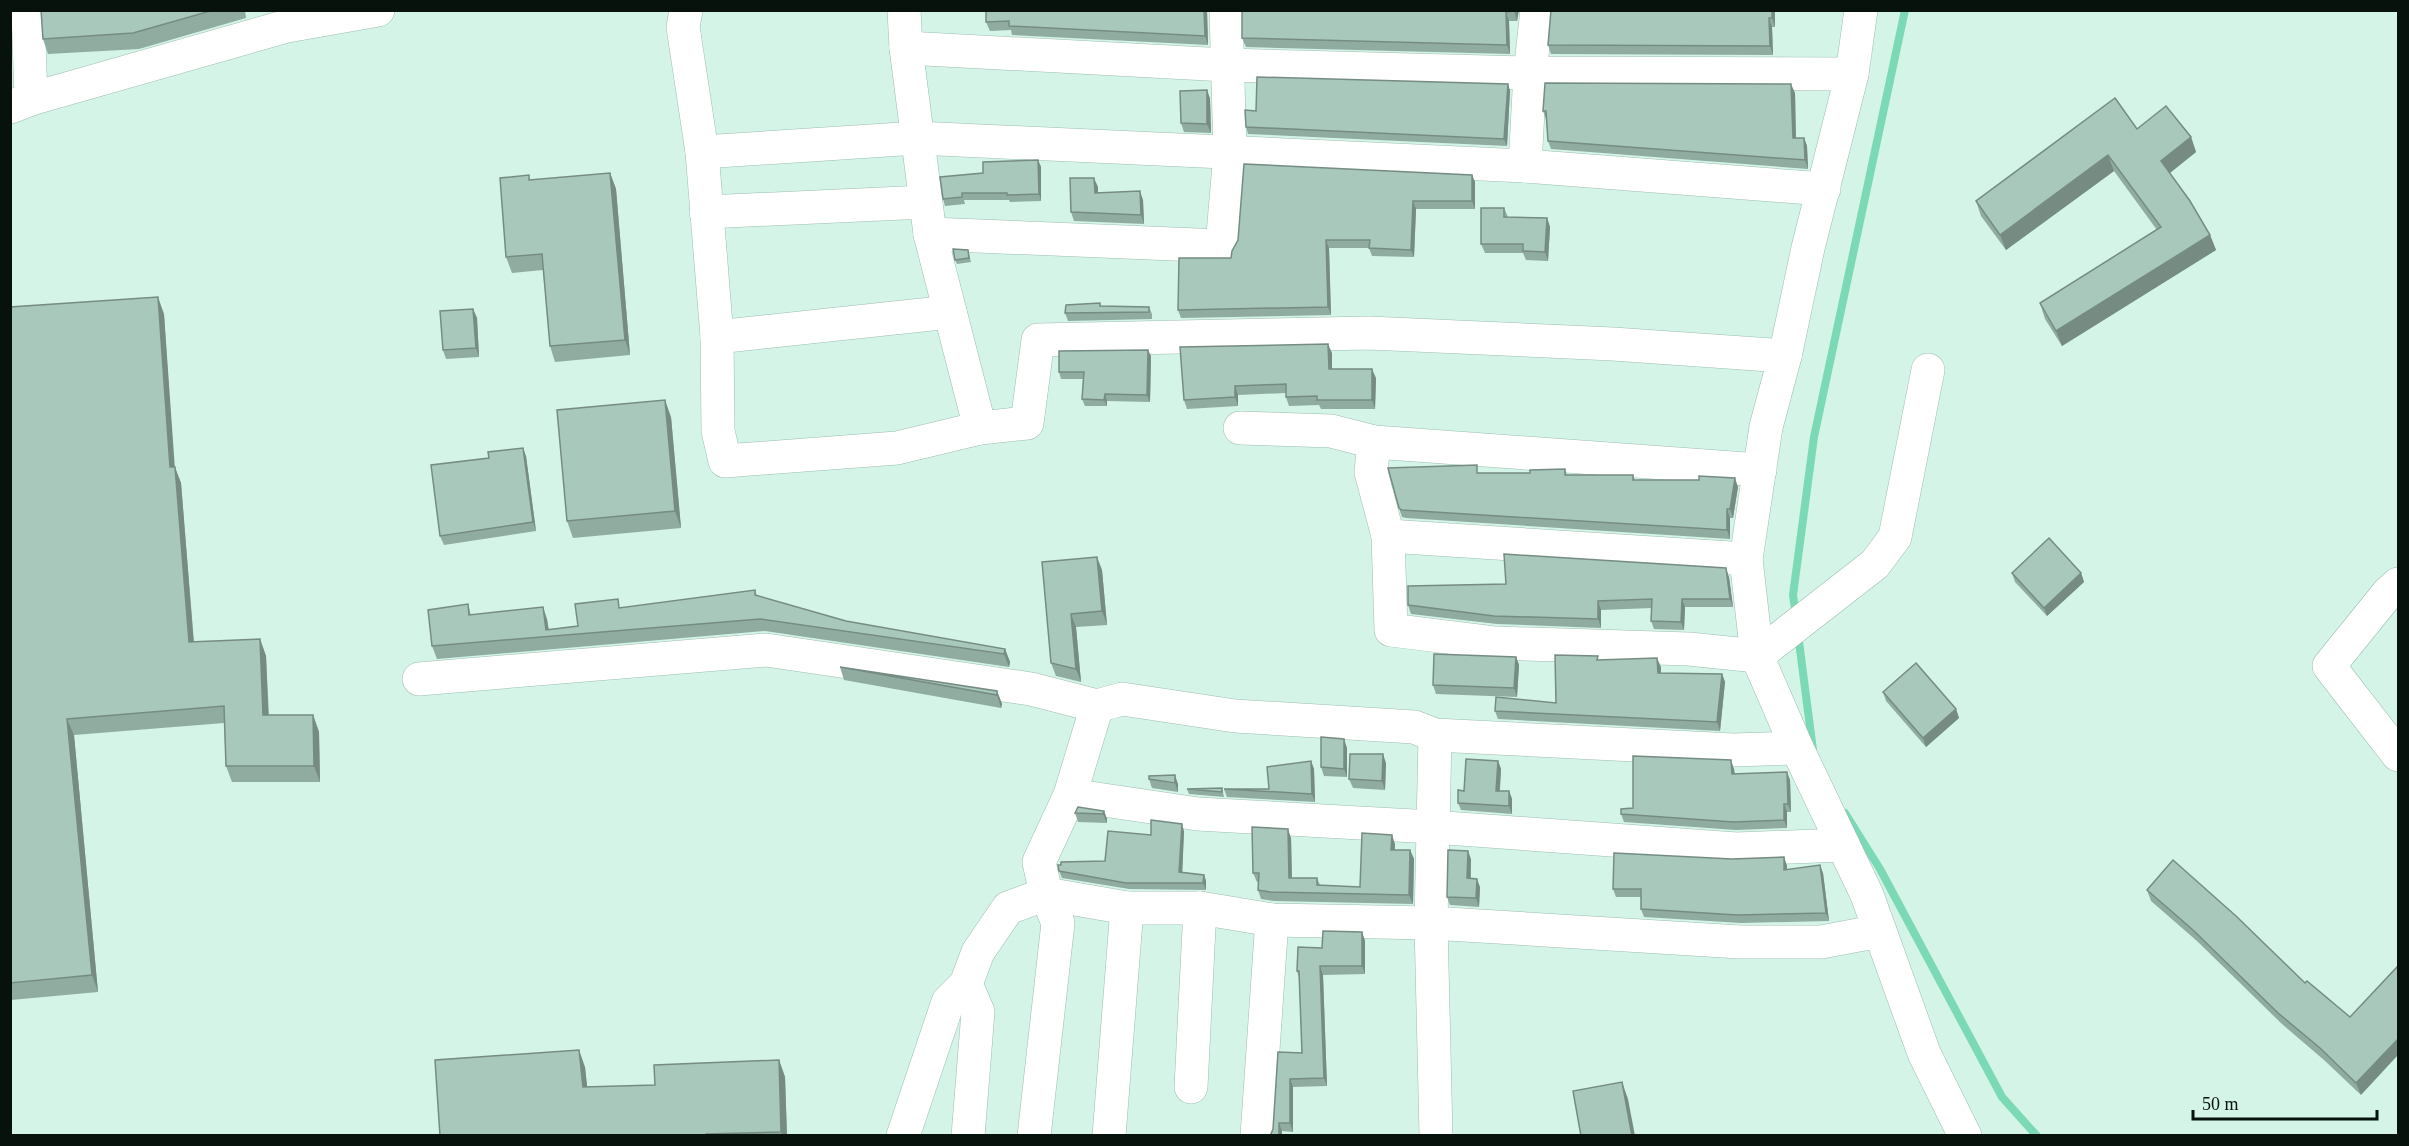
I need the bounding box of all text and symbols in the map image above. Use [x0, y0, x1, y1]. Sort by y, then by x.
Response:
scale bar [2193, 1083, 2378, 1121]
text: 50 m [2202, 1094, 2239, 1114]

